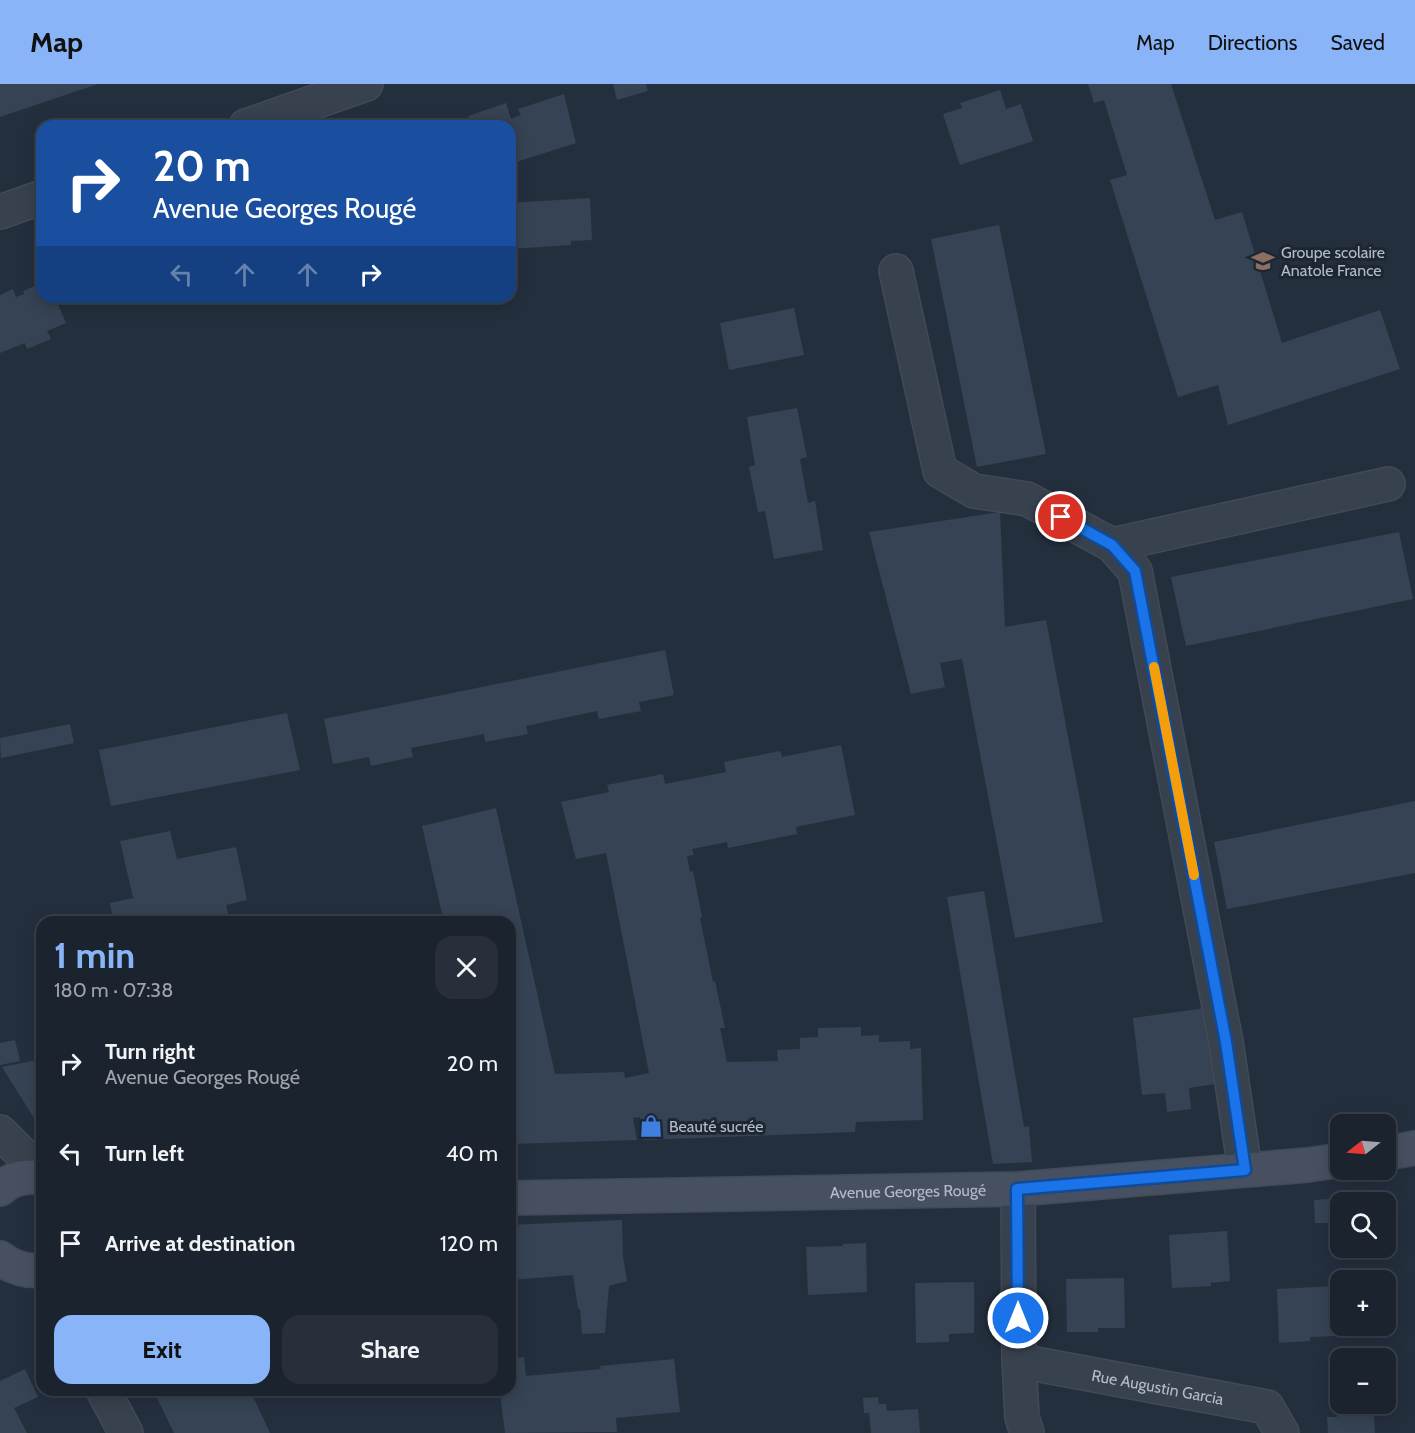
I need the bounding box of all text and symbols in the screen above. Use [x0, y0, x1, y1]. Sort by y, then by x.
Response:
text: Map [30, 25, 83, 59]
text: Map [1136, 30, 1175, 55]
text: Directions [1208, 30, 1297, 55]
text: Saved [1330, 30, 1385, 55]
text: 20 m [153, 140, 251, 192]
icon: right [54, 144, 132, 222]
text: Avenue Georges Rougé [153, 192, 416, 225]
place label: Groupe scolaire Anatole France [1281, 243, 1385, 280]
school or university icon: Groupe scolaire Anatole France [1250, 248, 1276, 274]
icon: left [165, 258, 198, 291]
icon: ahead [228, 258, 261, 291]
icon: ahead [291, 258, 324, 291]
icon: right [354, 258, 387, 291]
pin [1035, 491, 1086, 542]
icon: arrive [1044, 500, 1077, 533]
text: 1 min [54, 933, 135, 977]
button: close [435, 936, 498, 999]
text: 180 m · 07:38 [54, 978, 173, 1002]
text: Turn right [105, 1038, 195, 1065]
icon: right [54, 1047, 87, 1080]
text: 20 m [447, 1050, 498, 1077]
text: Avenue Georges Rougé [105, 1065, 300, 1089]
shop icon: Beauté sucrée [638, 1113, 664, 1139]
north arrow [1330, 1114, 1396, 1180]
map controls [1330, 1114, 1396, 1414]
place label: Beauté sucrée [669, 1117, 763, 1136]
icon: left [54, 1137, 87, 1170]
text: Turn left [105, 1140, 184, 1167]
text: 40 m [446, 1140, 498, 1167]
street label: Avenue Georges Rougé [830, 1181, 986, 1202]
button: search [1330, 1192, 1396, 1258]
icon: arrive [54, 1227, 87, 1260]
text: Arrive at destination [105, 1230, 295, 1257]
text: 120 m [440, 1230, 498, 1257]
button: + [1330, 1270, 1396, 1336]
position arrow [986, 1286, 1050, 1350]
button: Exit [54, 1315, 270, 1384]
button: Share [282, 1315, 498, 1384]
button: − [1330, 1348, 1396, 1414]
street label: Rue Augustin Garcia [1090, 1366, 1225, 1409]

